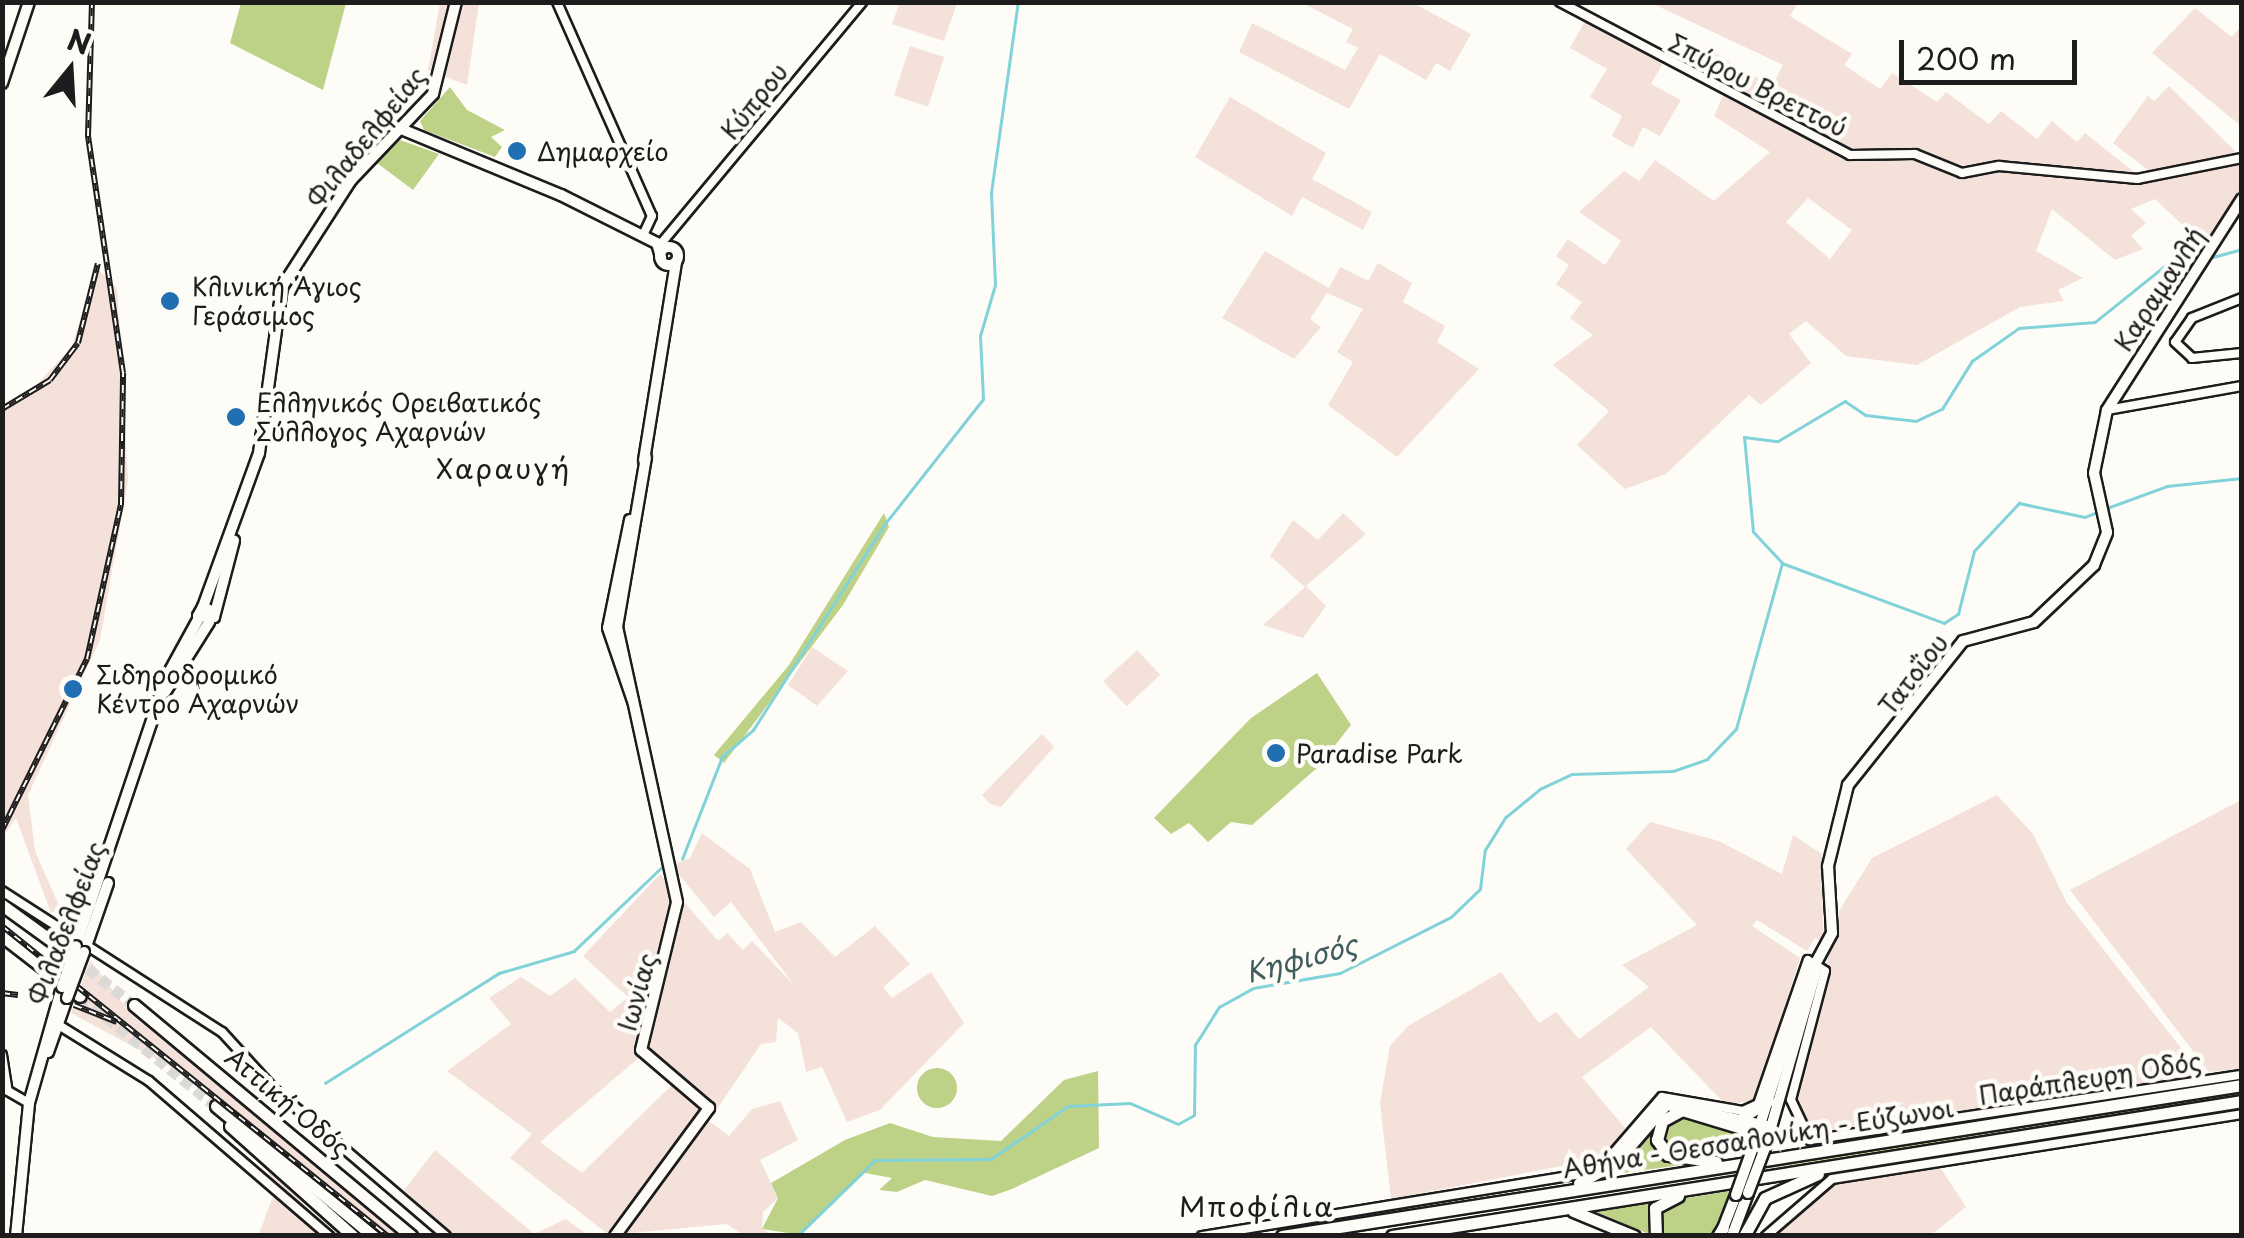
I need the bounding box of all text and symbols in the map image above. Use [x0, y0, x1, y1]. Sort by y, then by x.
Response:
text: N [62, 17, 97, 65]
north arrow [20, 20, 120, 120]
scale bar [1904, 20, 2082, 82]
street label: Σπύρου Βρεττού [1664, 27, 1852, 143]
text: 200 m [1916, 35, 2016, 80]
street label: Κύπρου [714, 57, 794, 145]
street label: Φιλαδελφείας [300, 61, 432, 213]
place label: Δημαρχείο [537, 136, 669, 166]
marker: Δημαρχείο [506, 140, 528, 162]
street label: Καραμανλή [2108, 221, 2210, 357]
place label: Κλινική Άγιος Γεράσιμος [192, 272, 361, 331]
marker: Κλινική Άγιος Γεράσιμος [157, 288, 183, 314]
place label: Ελληνικός Ορειβατικός Σύλλογος Αχαρνών [256, 388, 541, 447]
marker: Ελληνικός Ορειβατικός Σύλλογος Αχαρνών [225, 406, 247, 428]
district label: Χαραυγή [436, 451, 572, 485]
street label: Τατοΐου [1872, 628, 1954, 720]
place label: Σιδηροδρομικό Κέντρο Αχαρνών [96, 660, 299, 719]
marker: Σιδηροδρομικό Κέντρο Αχαρνών [60, 676, 86, 702]
place label: Paradise Park [1296, 738, 1461, 768]
marker: Paradise Park [1265, 742, 1287, 764]
street label: Φιλαδελφείας [21, 837, 111, 1009]
water label: Κηφισός [1242, 927, 1360, 989]
street label: Ιωνίας [612, 950, 662, 1034]
street label: Αττική Οδός [219, 1041, 357, 1163]
street label: Παράπλευρη Οδός [1976, 1046, 2204, 1110]
street label: Αθήνα - Θεσσαλονίκη - Εύζωνοι [1559, 1092, 1957, 1184]
district label: Μποφίλια [1179, 1189, 1335, 1223]

